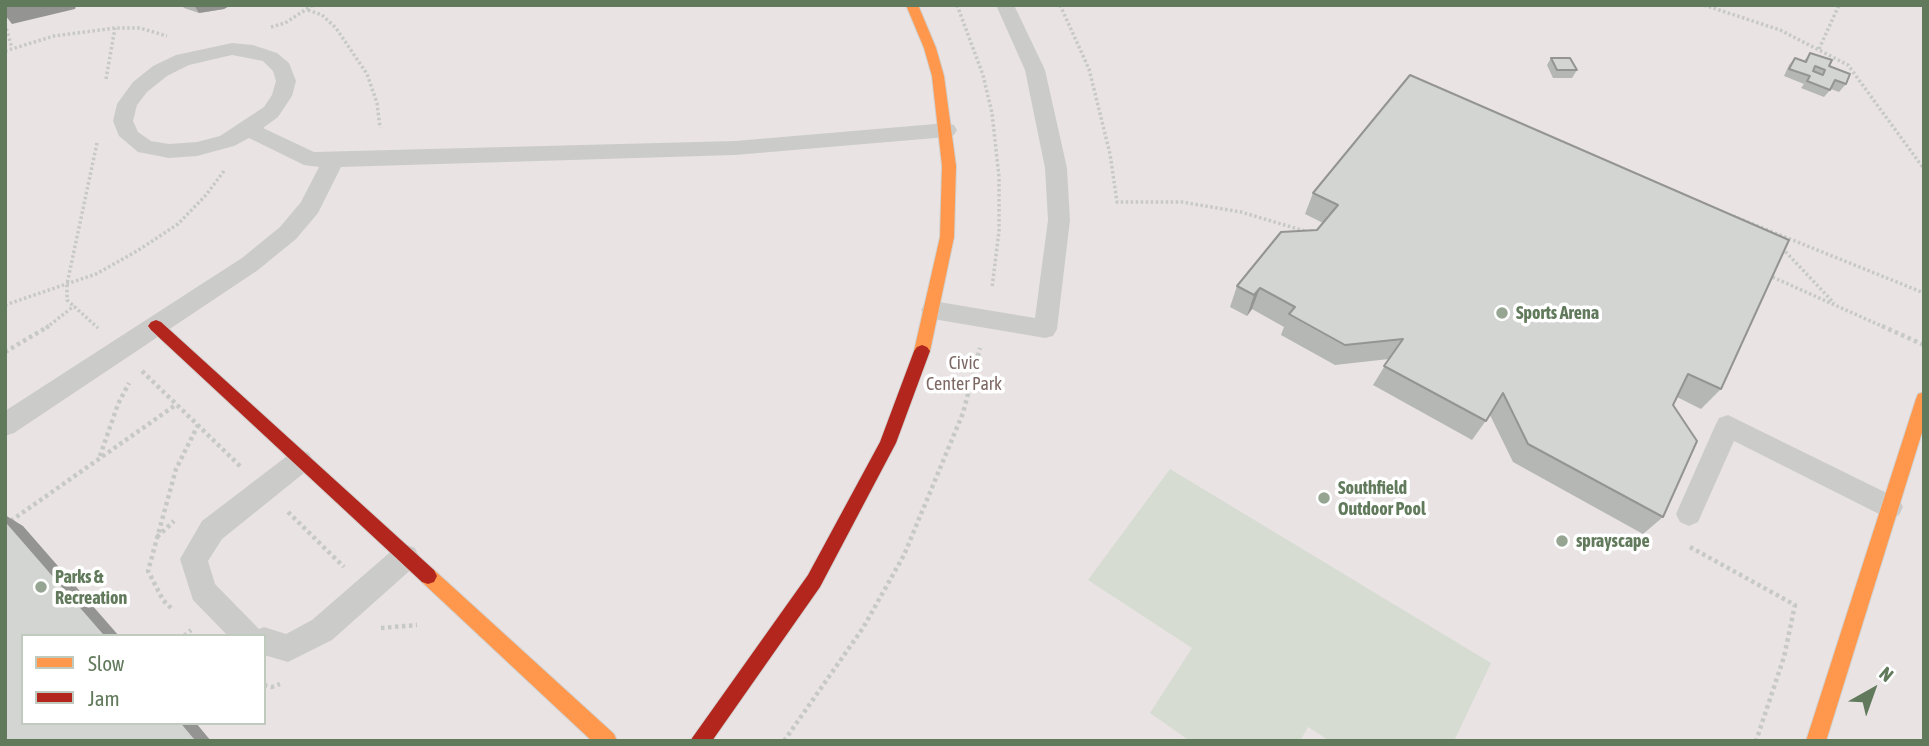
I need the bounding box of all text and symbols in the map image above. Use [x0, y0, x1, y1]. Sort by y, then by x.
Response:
place label: Sports Arena [1516, 302, 1599, 324]
marker: Sports Arena [1494, 305, 1510, 321]
park label: Civic Center Park [926, 352, 1002, 394]
place label: Southfield Outdoor Pool [1338, 477, 1426, 520]
marker: Southfield Outdoor Pool [1316, 490, 1332, 506]
place label: sprayscape [1576, 530, 1650, 552]
marker: sprayscape [1554, 533, 1570, 549]
place label: Parks & Recreation [55, 566, 127, 608]
marker: Parks & Recreation [33, 579, 49, 595]
legend [21, 634, 266, 725]
text: Slow [88, 651, 124, 675]
north arrow [1838, 655, 1908, 725]
text: N [1875, 662, 1898, 686]
text: Jam [88, 686, 120, 710]

